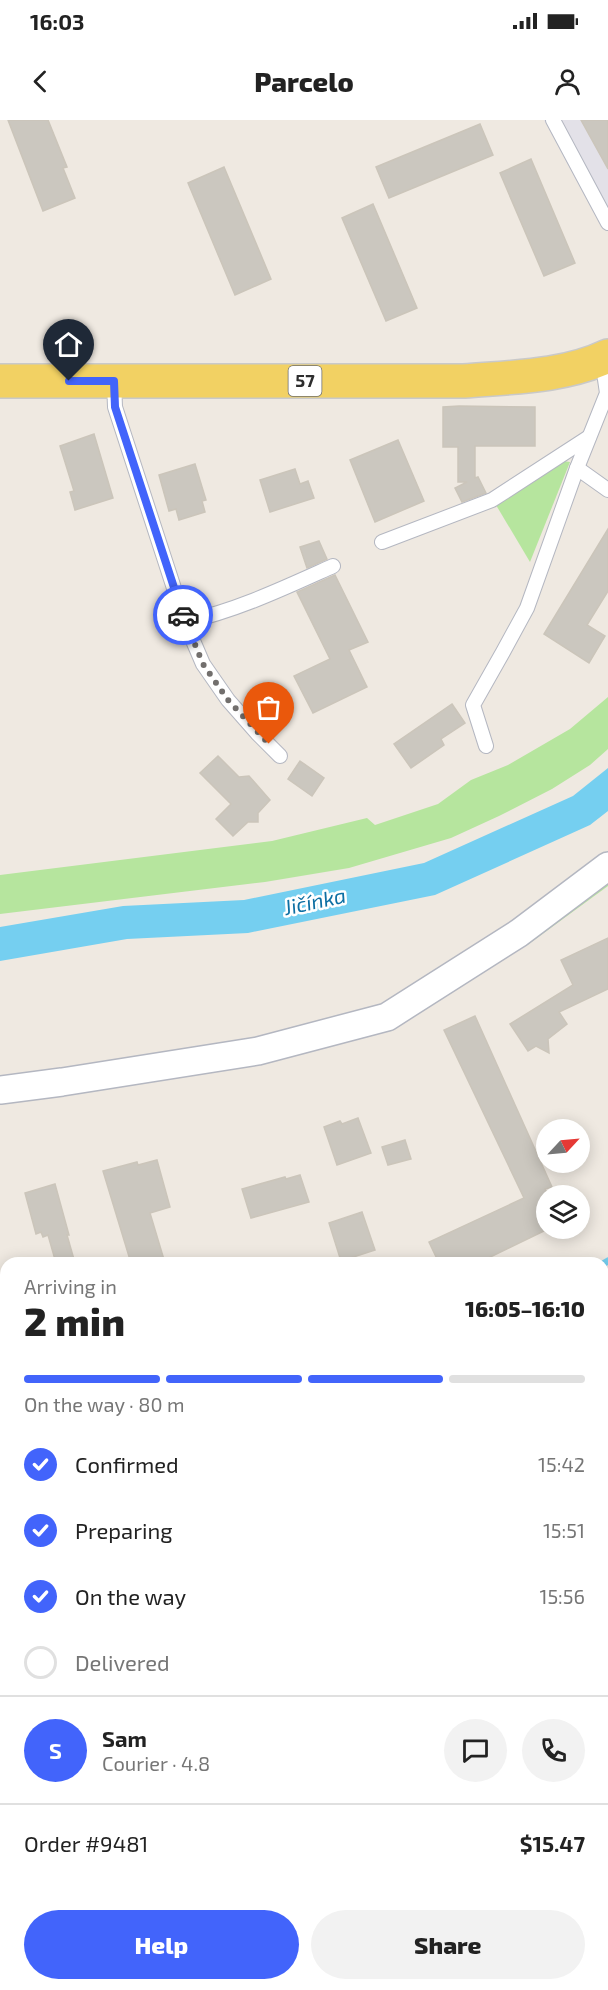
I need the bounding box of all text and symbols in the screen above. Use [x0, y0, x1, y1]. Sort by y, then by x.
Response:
text: 16:03 [30, 8, 85, 34]
icon: back [24, 65, 57, 98]
text: Parcelo [254, 65, 354, 97]
icon: person [551, 65, 584, 98]
pin [43, 319, 94, 381]
icon: home [52, 328, 85, 361]
road number: 57 [288, 366, 322, 396]
courier [153, 585, 213, 645]
icon: car [167, 599, 200, 632]
pin [243, 682, 294, 744]
icon: bag [252, 691, 285, 724]
water label: Jičínka [280, 882, 348, 919]
north arrow [536, 1119, 590, 1173]
map controls [536, 1119, 590, 1239]
button: layers [536, 1185, 590, 1239]
text: Arriving in [24, 1274, 117, 1298]
text: 16:05–16:10 [465, 1295, 585, 1321]
text: 2 min [24, 1297, 125, 1344]
text: On the way · 80 m [24, 1392, 184, 1416]
icon: check [24, 1448, 57, 1481]
text: Confirmed [75, 1451, 179, 1477]
text: 15:42 [538, 1452, 585, 1476]
icon: check [24, 1514, 57, 1547]
text: Preparing [75, 1517, 173, 1543]
text: 15:51 [543, 1518, 585, 1542]
icon: check [24, 1580, 57, 1613]
text: On the way [75, 1583, 186, 1609]
text: 15:56 [539, 1584, 585, 1608]
text: Delivered [75, 1649, 170, 1675]
button: chat [444, 1719, 507, 1782]
button: phone [522, 1719, 585, 1782]
text: Sam [102, 1725, 147, 1751]
text: S [49, 1737, 62, 1763]
text: Courier · 4.8 [102, 1751, 210, 1775]
text: Order #9481 [24, 1830, 148, 1856]
text: $15.47 [520, 1830, 585, 1856]
button: Help [24, 1910, 299, 1979]
button: Share [311, 1910, 585, 1979]

